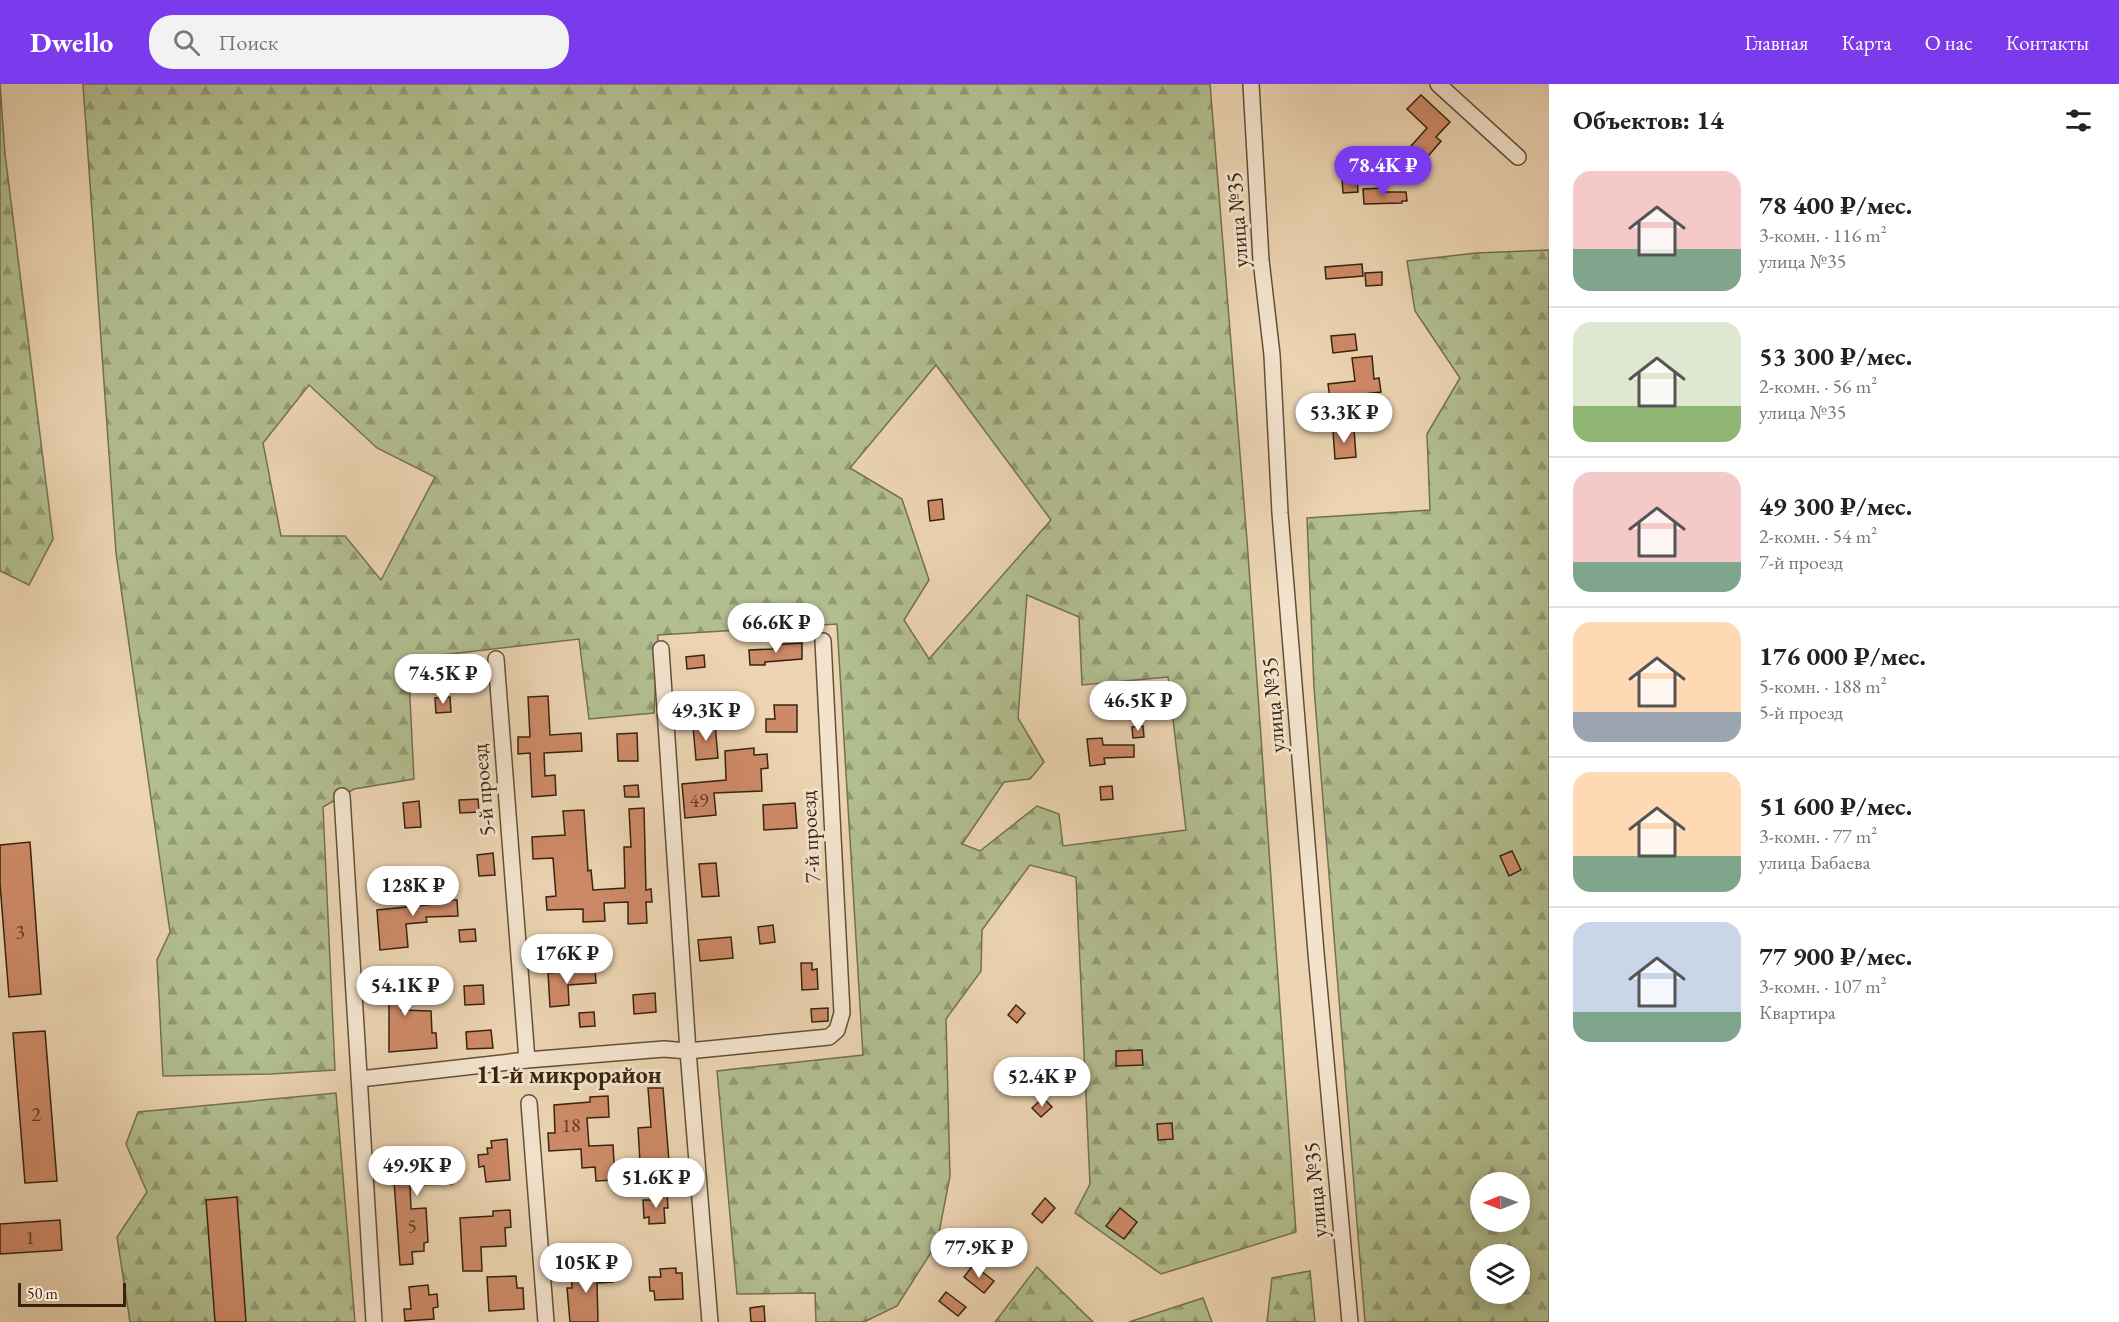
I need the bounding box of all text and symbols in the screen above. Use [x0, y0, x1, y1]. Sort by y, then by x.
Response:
search box [149, 15, 569, 69]
text: Dwello [30, 24, 113, 60]
icon: search [170, 26, 203, 59]
text: Поиск [218, 28, 278, 57]
text: Главная [1744, 29, 1808, 56]
text: Карта [1841, 29, 1892, 56]
text: О нас [1925, 29, 1973, 56]
text: Контакты [2006, 29, 2089, 56]
text: Объектов: 14 [1573, 103, 1724, 137]
icon: filters [2062, 104, 2095, 137]
pin: 78.4K ₽ [1328, 146, 1438, 197]
text: 78.4K ₽ [1349, 152, 1417, 178]
street label: улица №35 [1219, 171, 1255, 269]
text: 78 400 ₽/мес. [1759, 188, 1912, 222]
icon: home [1621, 195, 1693, 267]
text: 3-комн. · 116 m² [1759, 222, 1887, 248]
text: улица №35 [1759, 248, 1846, 274]
text: 53 300 ₽/мес. [1759, 339, 1912, 373]
icon: home [1621, 346, 1693, 418]
text: 2-комн. · 56 m² [1759, 373, 1877, 399]
pin: 53.3K ₽ [1289, 393, 1399, 444]
text: 53.3K ₽ [1310, 399, 1378, 425]
text: улица №35 [1759, 399, 1846, 425]
text: 49 300 ₽/мес. [1759, 489, 1912, 523]
icon: home [1621, 496, 1693, 568]
text: 2-комн. · 54 m² [1759, 523, 1877, 549]
text: 7-й проезд [1759, 549, 1843, 575]
pin: 66.6K ₽ [721, 603, 831, 654]
text: 66.6K ₽ [742, 609, 810, 635]
text: 176 000 ₽/мес. [1759, 639, 1926, 673]
icon: home [1621, 646, 1693, 718]
pin: 74.5K ₽ [388, 654, 498, 705]
street label: улица №35 [1254, 656, 1292, 754]
text: 74.5K ₽ [409, 660, 477, 686]
text: 5-комн. · 188 m² [1759, 673, 1887, 699]
pin: 46.5K ₽ [1083, 681, 1193, 732]
text: 46.5K ₽ [1104, 687, 1172, 713]
pin: 49.3K ₽ [651, 691, 761, 742]
text: 49.3K ₽ [672, 697, 740, 723]
text: 5-й проезд [1759, 699, 1843, 725]
street label: 5-й проезд [465, 743, 501, 837]
house number: 49 [689, 787, 709, 813]
text: 51 600 ₽/мес. [1759, 789, 1912, 823]
street label: 7-й проезд [793, 790, 827, 884]
icon: home [1621, 796, 1693, 868]
text: 3-комн. · 77 m² [1759, 823, 1877, 849]
text: улица Бабаева [1759, 849, 1870, 875]
pin: 128K ₽ [364, 866, 462, 917]
text: 128K ₽ [381, 872, 445, 898]
house number: 3 [15, 919, 25, 945]
pin: 176K ₽ [518, 934, 616, 985]
text: 77 900 ₽/мес. [1759, 939, 1912, 973]
text: 176K ₽ [535, 940, 599, 966]
icon: home [1621, 946, 1693, 1018]
pin: 54.1K ₽ [350, 966, 460, 1017]
text: 54.1K ₽ [371, 972, 439, 998]
text: 3-комн. · 107 m² [1759, 973, 1887, 999]
text: Квартира [1759, 999, 1836, 1025]
pin: 52.4K ₽ [987, 1057, 1097, 1108]
district label: 11-й микрорайон [476, 1059, 662, 1090]
text: 52.4K ₽ [1008, 1063, 1076, 1089]
house number: 2 [31, 1101, 41, 1127]
house number: 18 [561, 1112, 581, 1138]
street label: улица №35 [1296, 1141, 1334, 1239]
pin: 49.9K ₽ [362, 1146, 472, 1197]
text: 49.9K ₽ [383, 1152, 451, 1178]
pin: 51.6K ₽ [601, 1158, 711, 1209]
text: 51.6K ₽ [622, 1164, 690, 1190]
north arrow [1470, 1172, 1530, 1232]
map controls [1470, 1172, 1530, 1304]
house number: 5 [407, 1213, 417, 1239]
house number: 1 [25, 1224, 35, 1250]
pin: 77.9K ₽ [924, 1228, 1034, 1279]
text: 77.9K ₽ [945, 1234, 1013, 1260]
pin: 105K ₽ [537, 1243, 635, 1294]
button: layers [1470, 1244, 1530, 1304]
text: 105K ₽ [554, 1249, 618, 1275]
scale bar [18, 1280, 126, 1308]
text: 50 m [27, 1283, 58, 1304]

